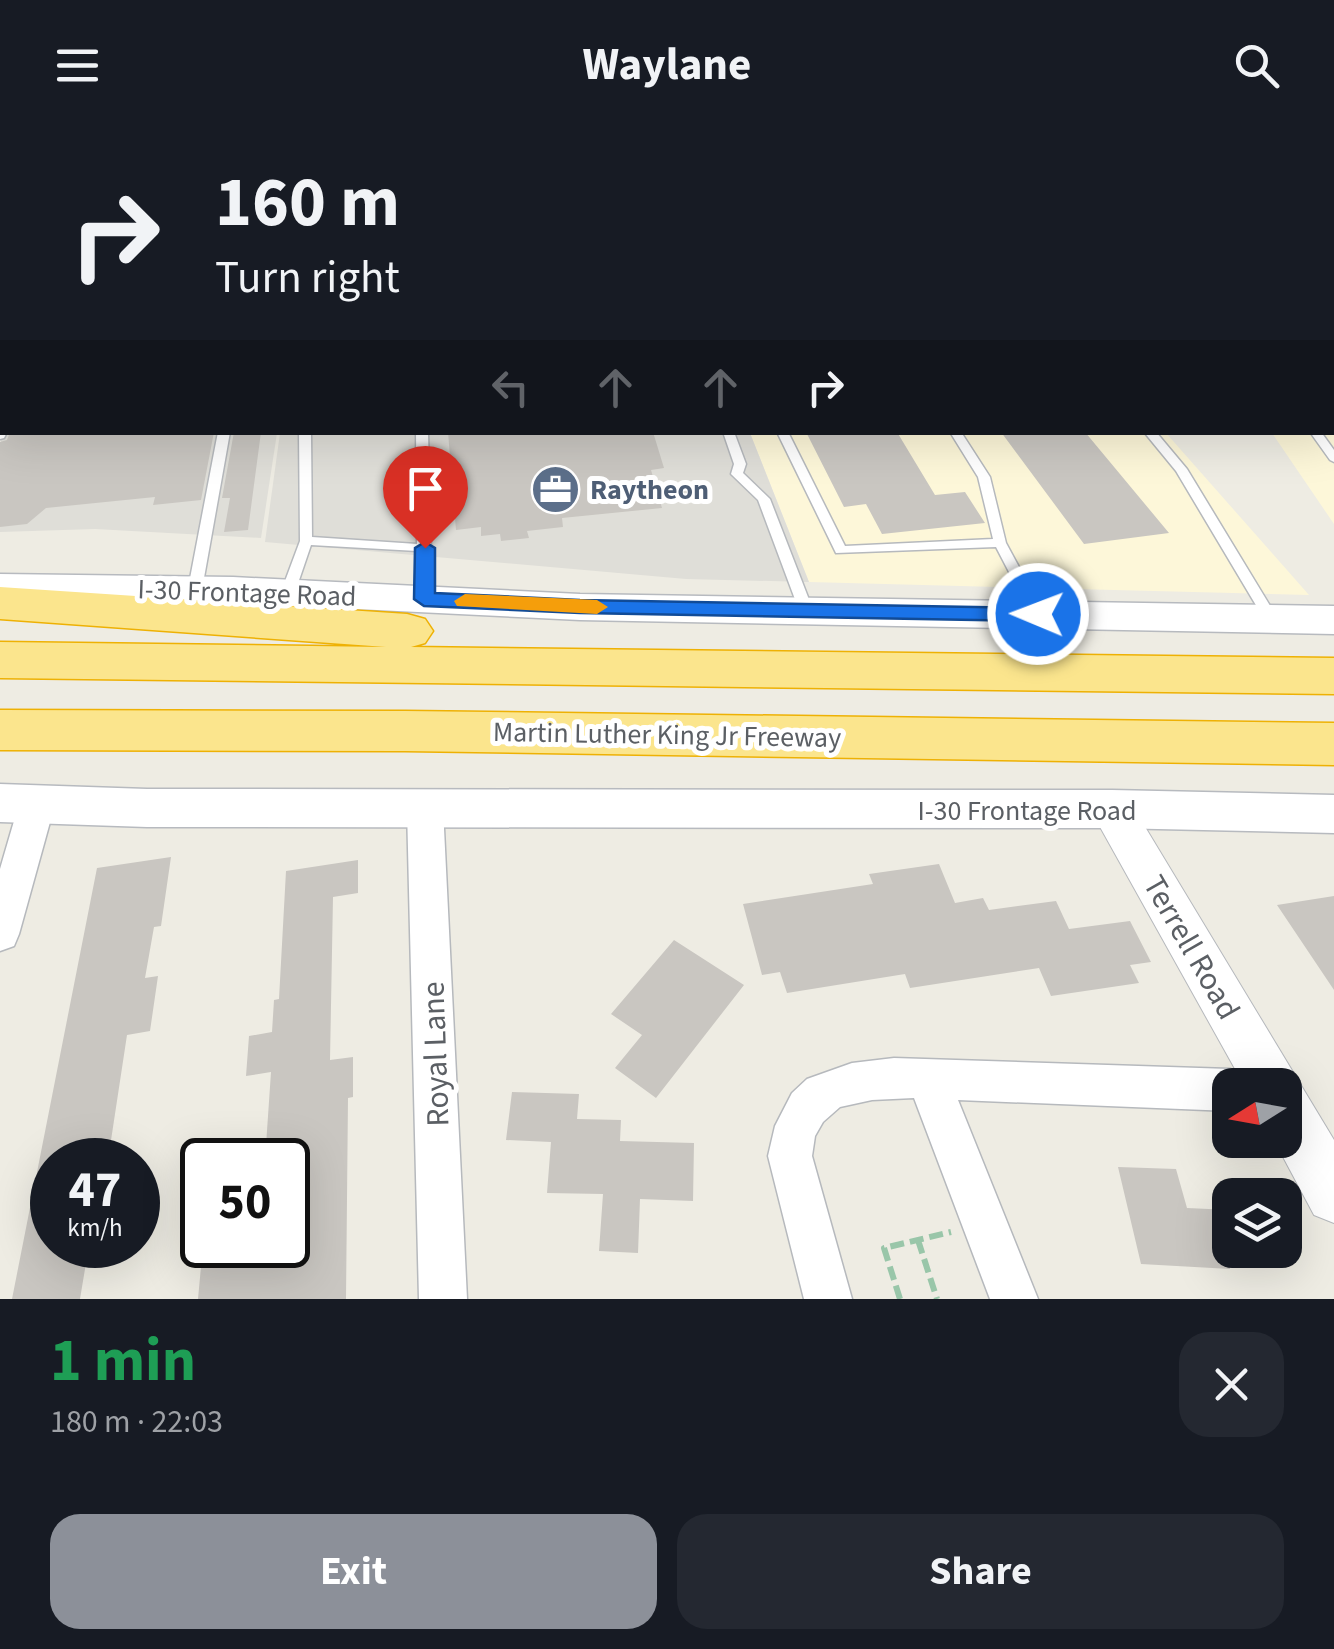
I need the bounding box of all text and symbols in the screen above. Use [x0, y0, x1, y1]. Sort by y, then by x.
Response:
text: Waylane [583, 33, 751, 97]
icon: menu [50, 38, 105, 93]
icon: search [1229, 38, 1284, 93]
text: 160 m [215, 153, 400, 253]
icon: right [50, 170, 180, 300]
text: Turn right [215, 246, 400, 310]
icon: left [483, 360, 538, 415]
icon: ahead [588, 360, 643, 415]
icon: ahead [693, 360, 748, 415]
icon: right [798, 360, 853, 415]
pin [383, 446, 468, 549]
icon: arrive [398, 461, 453, 516]
office icon: Raytheon [529, 463, 581, 515]
place label: Raytheon [590, 470, 709, 510]
position arrow [986, 562, 1090, 666]
street label: I-30 Frontage Road [137, 569, 357, 617]
street label: Martin Luther King Jr Freeway [492, 712, 842, 758]
street label: I-30 Frontage Road [918, 791, 1137, 831]
street label: Terrell Road [1131, 867, 1251, 1028]
street label: Royal Lane [410, 981, 462, 1127]
north arrow [1212, 1068, 1302, 1158]
map controls [1212, 1068, 1302, 1268]
speed limit sign: 50 [180, 1138, 310, 1268]
text: 47 [69, 1155, 121, 1226]
button: layers [1212, 1178, 1302, 1268]
text: km/h [67, 1210, 123, 1246]
text: 1 min [50, 1319, 196, 1404]
button: close [1179, 1332, 1284, 1437]
text: 180 m · 22:03 [50, 1399, 223, 1445]
button: Exit [50, 1514, 657, 1629]
button: Share [677, 1514, 1284, 1629]

